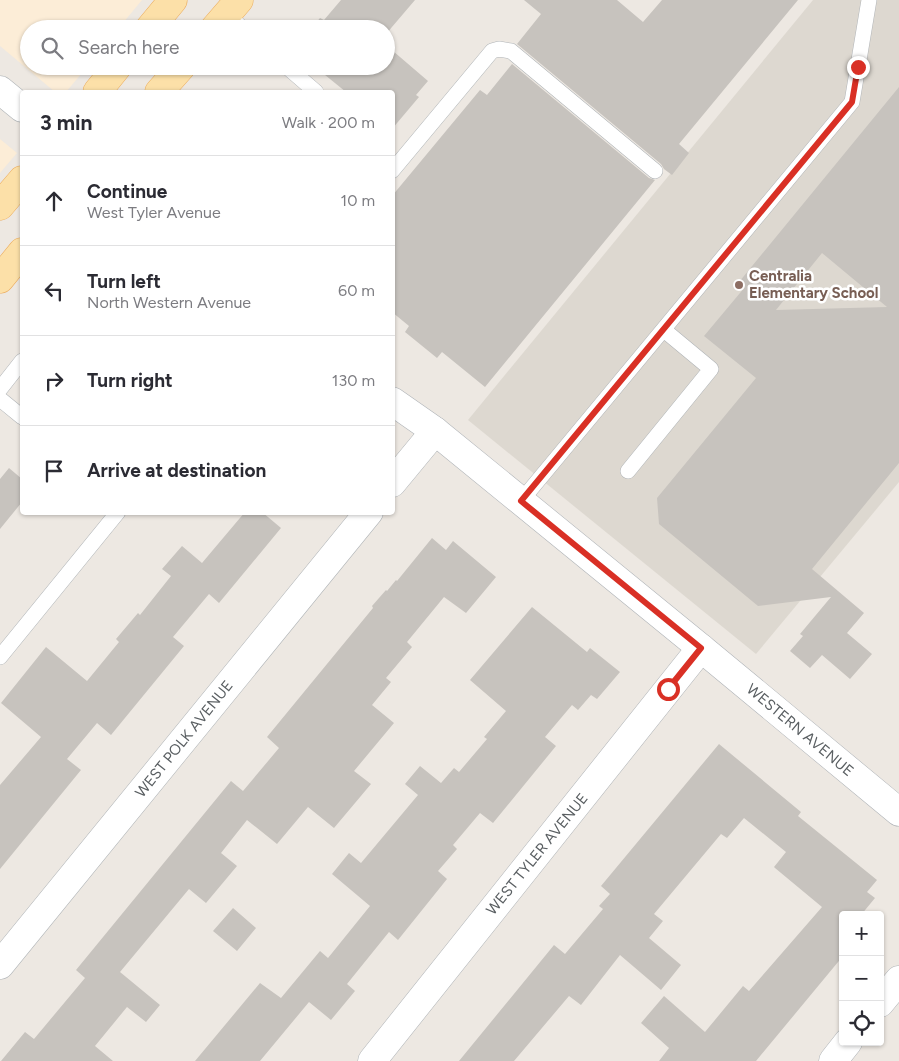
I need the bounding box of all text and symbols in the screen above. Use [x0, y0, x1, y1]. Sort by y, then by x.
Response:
search box [20, 20, 395, 75]
icon: search [38, 34, 66, 62]
text: Search here [78, 36, 180, 59]
route end [847, 56, 870, 79]
text: 3 min [40, 110, 92, 135]
text: Walk · 200 m [282, 113, 375, 132]
text: Continue [87, 180, 167, 203]
icon: ahead [40, 187, 68, 215]
text: 10 m [341, 191, 375, 210]
text: West Tyler Avenue [87, 203, 221, 222]
place label: Centralia Elementary School [749, 267, 879, 302]
text: Turn left [87, 270, 161, 293]
icon: left [40, 277, 68, 305]
marker: Centralia Elementary School [733, 279, 745, 291]
text: 60 m [338, 281, 375, 300]
text: North Western Avenue [87, 293, 251, 312]
icon: right [40, 367, 68, 395]
text: Turn right [87, 369, 173, 392]
text: 130 m [332, 371, 375, 390]
icon: arrive [40, 457, 68, 485]
text: Arrive at destination [87, 459, 266, 482]
street label: WEST POLK AVENUE [131, 677, 237, 801]
route start [657, 678, 680, 701]
street label: WESTERN AVENUE [743, 680, 857, 780]
street label: WEST TYLER AVENUE [482, 789, 592, 919]
map controls [839, 911, 884, 1046]
button: + [839, 911, 884, 956]
button: − [839, 956, 884, 1001]
button: locate [839, 1001, 884, 1046]

